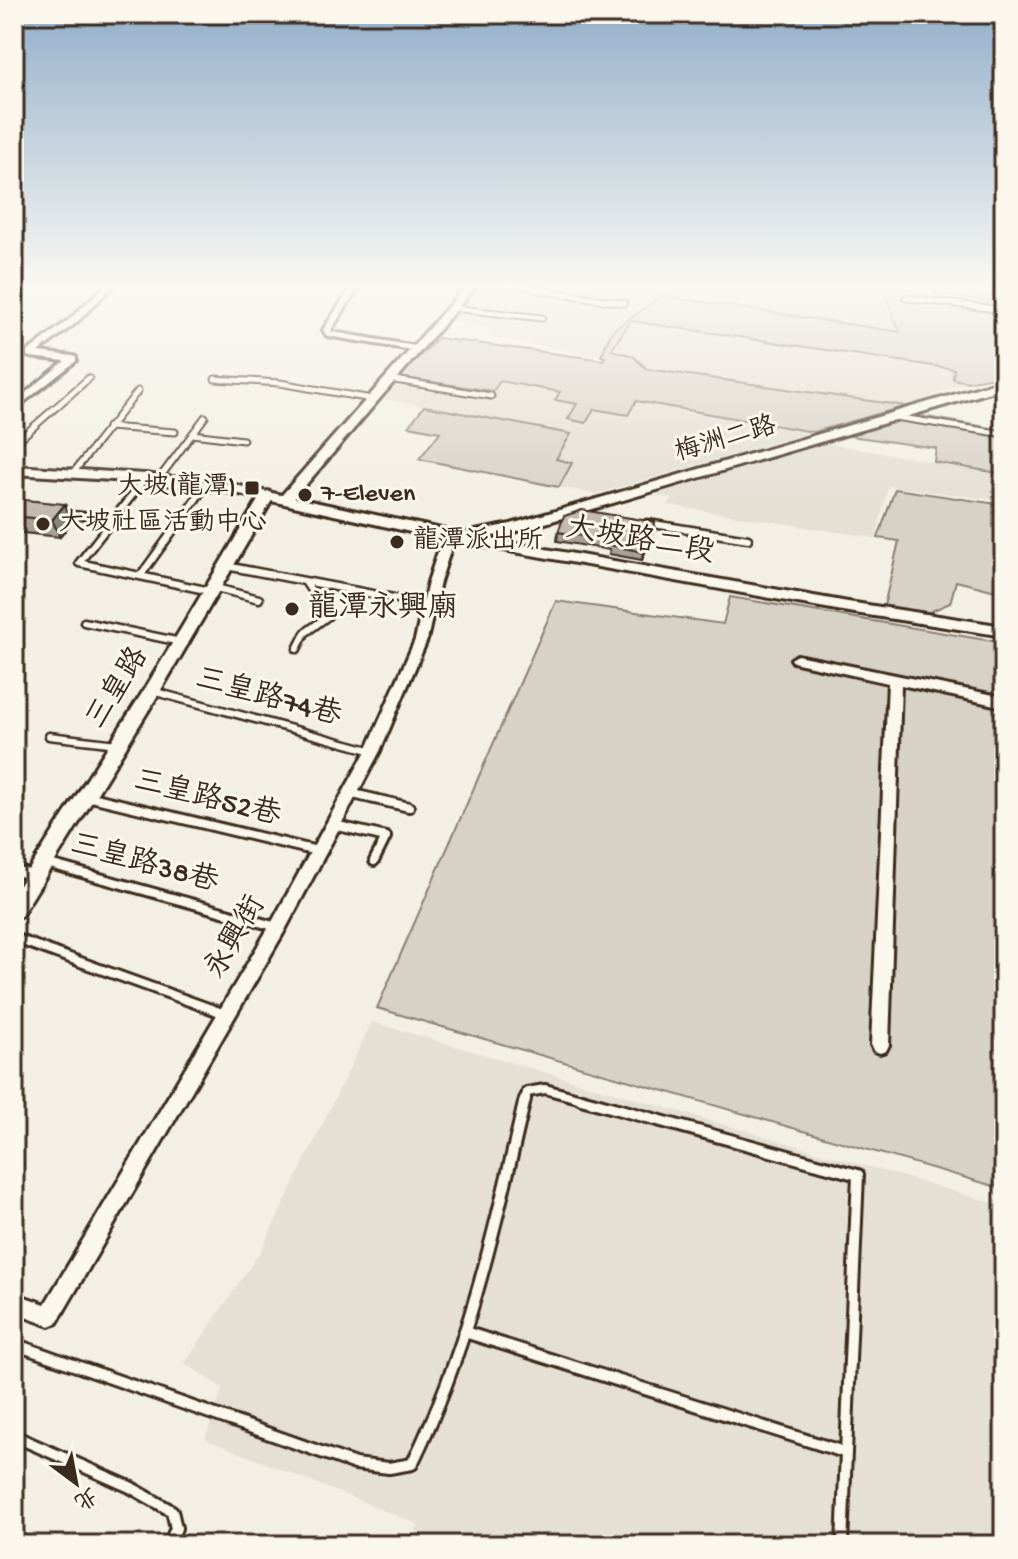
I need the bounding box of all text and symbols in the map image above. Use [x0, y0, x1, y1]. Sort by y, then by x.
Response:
street label: 梅洲二路 [671, 410, 780, 470]
place label: 大坡(龍潭) [117, 471, 236, 504]
marker: 大坡(龍潭) [243, 479, 261, 497]
place label: 7-Eleven [320, 480, 416, 511]
marker: 7-Eleven [296, 486, 314, 504]
place label: 大坡社區活動中心 [59, 507, 267, 540]
street label: 大坡路二段 [563, 510, 717, 572]
marker: 大坡社區活動中心 [34, 515, 52, 533]
place label: 龍潭派出所 [413, 525, 543, 558]
marker: 龍潭派出所 [388, 533, 406, 551]
place label: 龍潭永興廟 [308, 590, 458, 627]
marker: 龍潭永興廟 [283, 600, 301, 618]
street label: 三皇路 [79, 641, 158, 736]
street label: 三皇路74巷 [191, 661, 345, 735]
street label: 三皇路52巷 [130, 763, 285, 835]
street label: 三皇路38巷 [66, 826, 222, 902]
street label: 永興街 [198, 890, 275, 986]
north arrow [36, 1443, 116, 1523]
text: 北 [68, 1480, 101, 1513]

